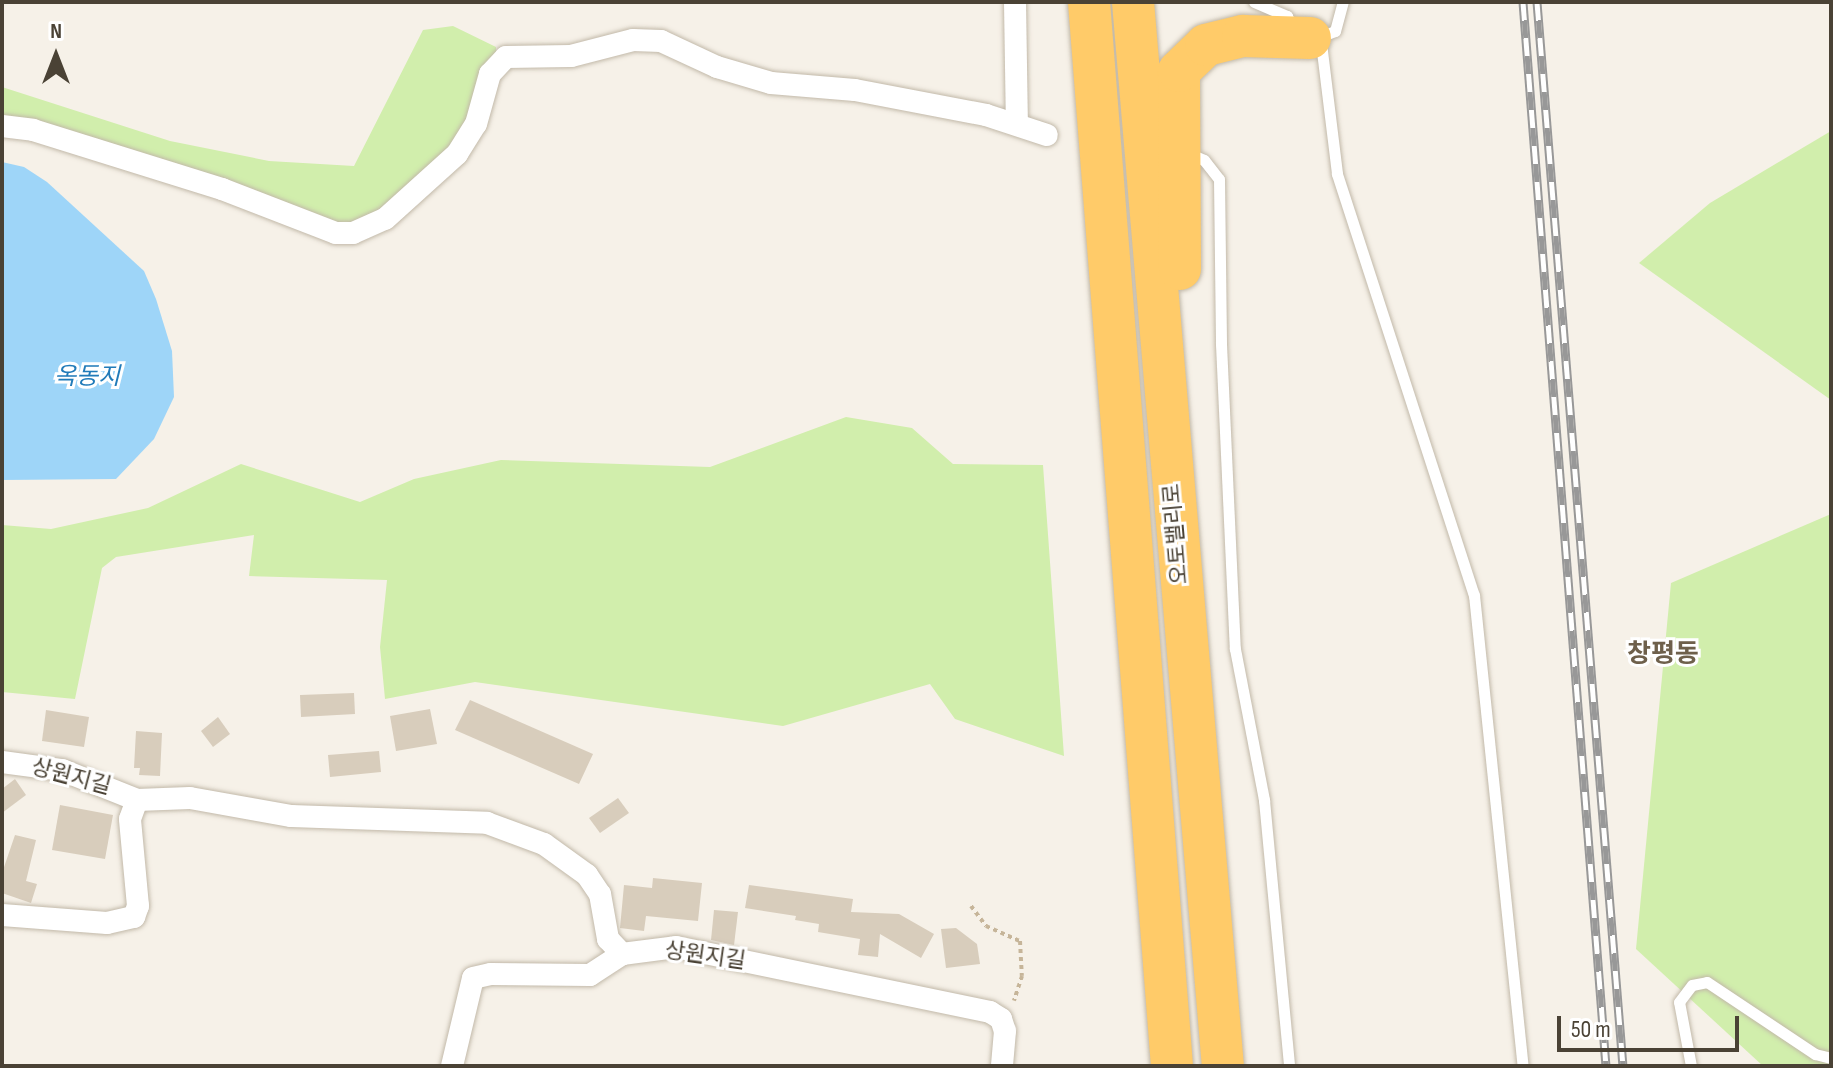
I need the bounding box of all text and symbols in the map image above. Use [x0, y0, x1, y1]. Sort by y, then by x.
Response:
north arrow [16, 16, 96, 96]
text: N [50, 18, 62, 45]
water label: 옥동지 [54, 363, 120, 391]
street label: 오토밸리로 [1158, 482, 1194, 586]
district label: 창평동 [1627, 639, 1699, 671]
street label: 상원지길 [28, 754, 114, 800]
street label: 상원지길 [663, 937, 747, 975]
scale bar [1561, 1000, 1743, 1050]
text: 50 m [1571, 1015, 1611, 1044]

